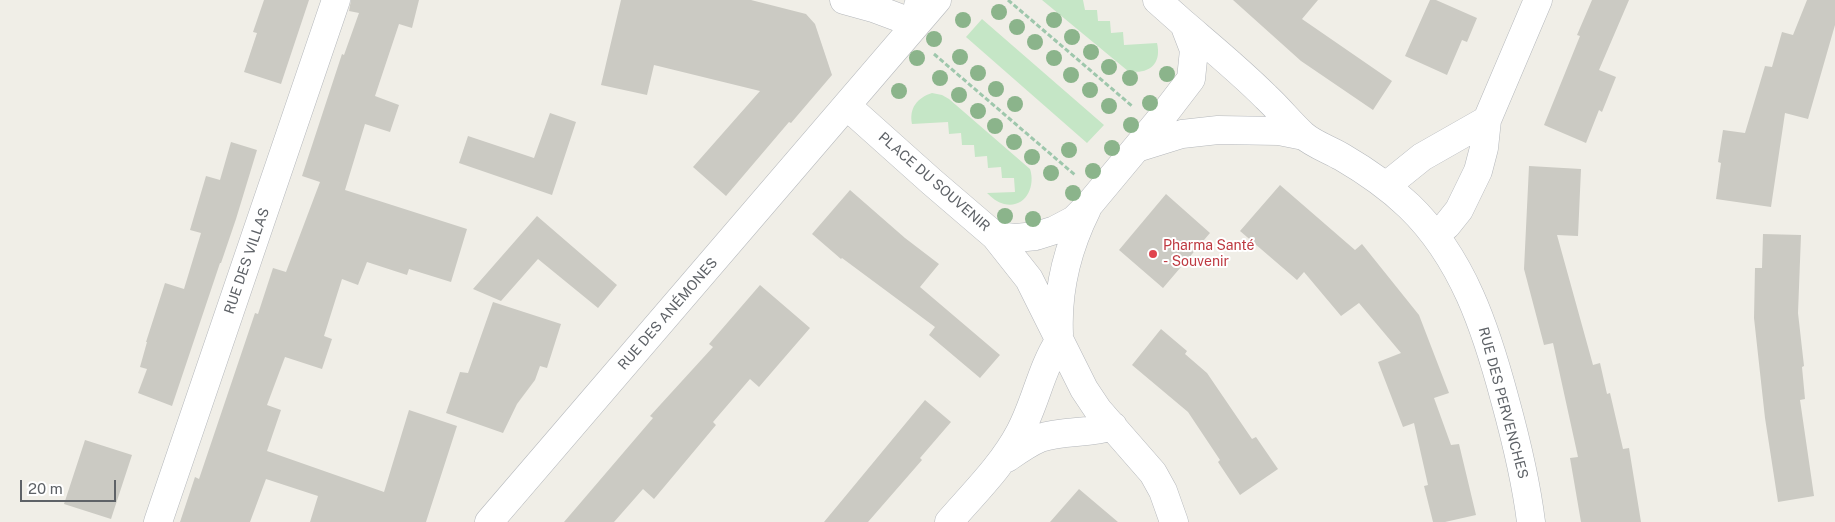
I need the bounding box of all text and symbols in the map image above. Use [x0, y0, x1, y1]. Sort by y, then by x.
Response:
street label: PLACE DU SOUVENIR [875, 129, 993, 235]
street label: RUE DES VILLAS [221, 206, 273, 316]
place label: Pharma Santé - Souvenir [1163, 238, 1254, 270]
marker: Pharma Santé - Souvenir [1147, 248, 1159, 260]
street label: RUE DES ANÉMONES [615, 255, 721, 373]
street label: RUE DES PERVENCHES [1475, 325, 1531, 481]
scale bar [22, 470, 119, 502]
text: 20 m [28, 480, 63, 497]

